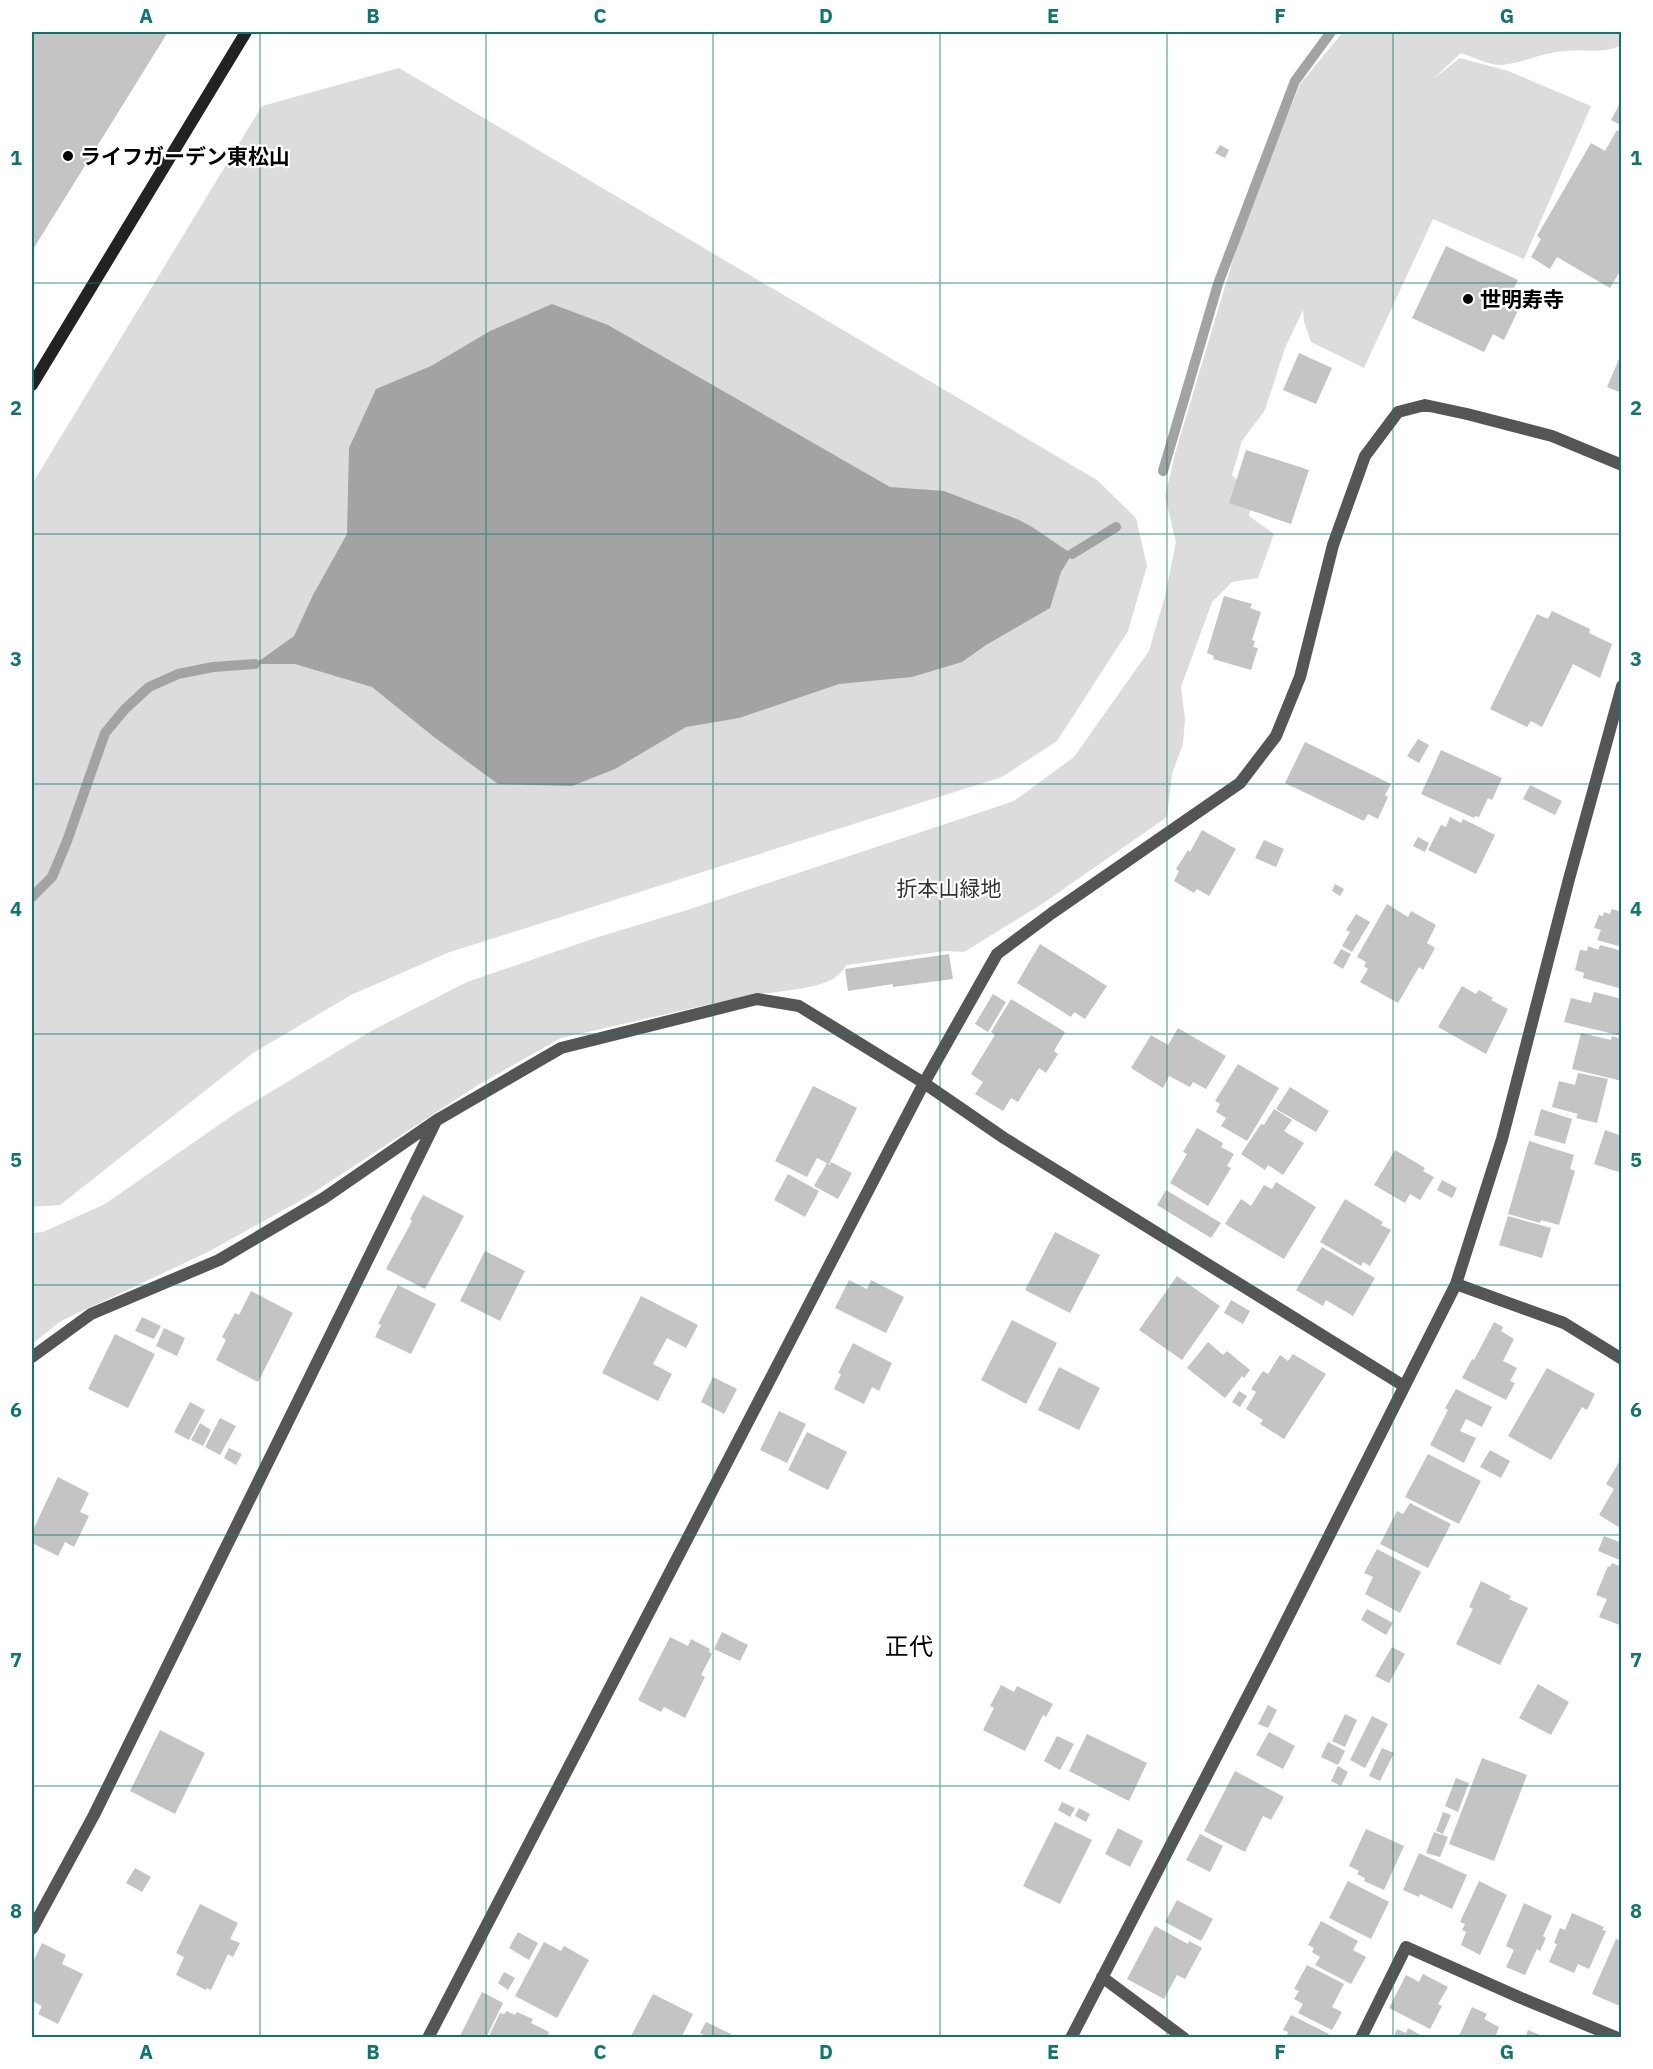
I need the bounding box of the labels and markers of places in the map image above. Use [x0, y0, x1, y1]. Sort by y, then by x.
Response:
place label: ライフガーデン東松山 [80, 142, 290, 170]
marker: ライフガーデン東松山 [61, 149, 75, 163]
place label: 世明寿寺 [1480, 285, 1564, 313]
marker: 世明寿寺 [1461, 292, 1475, 306]

